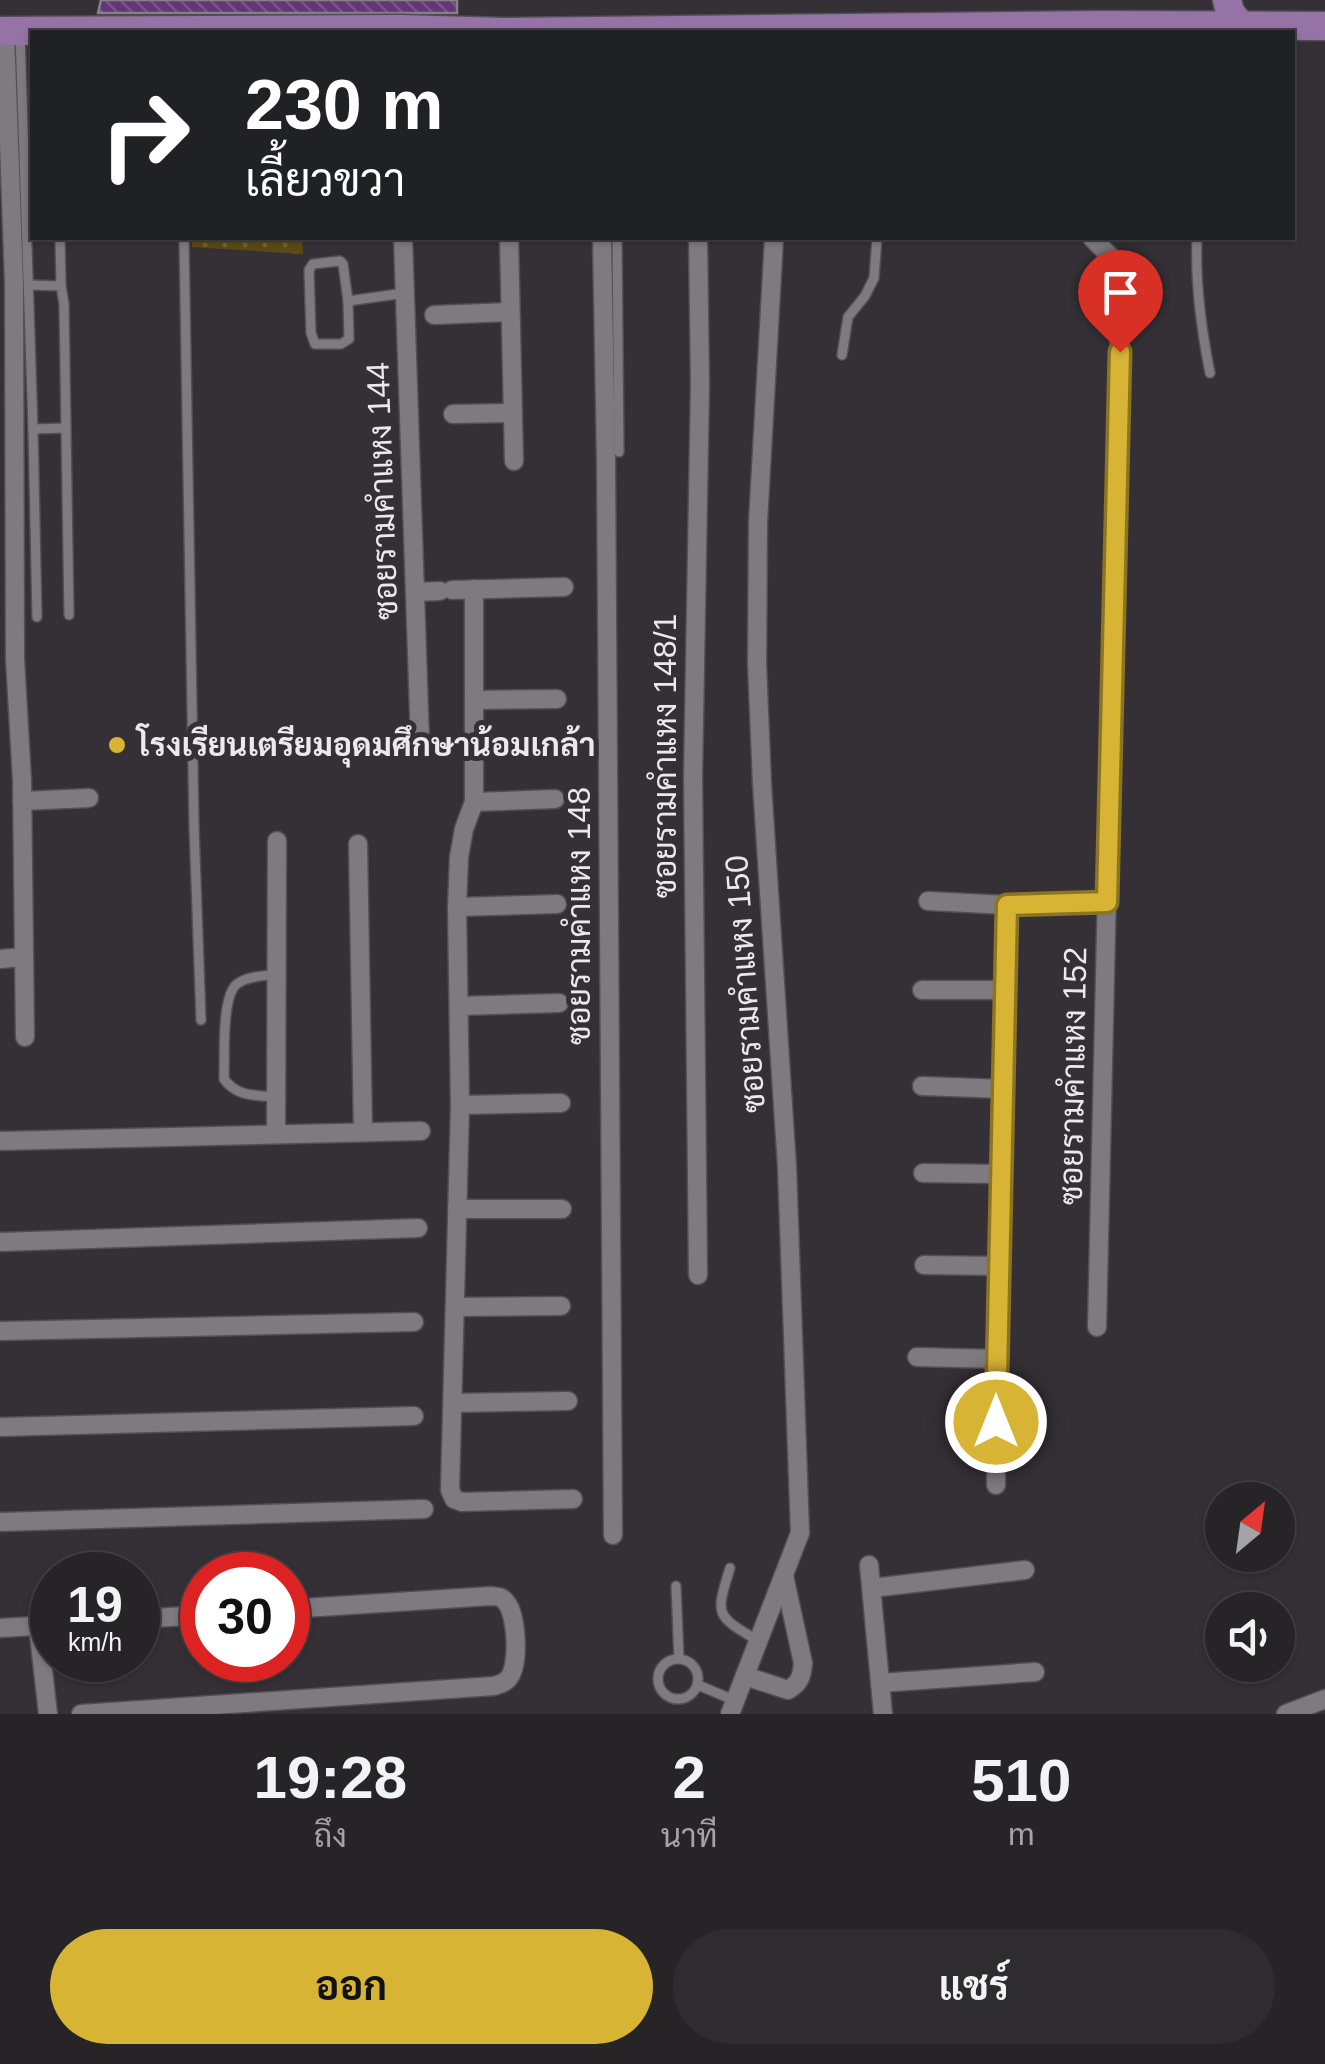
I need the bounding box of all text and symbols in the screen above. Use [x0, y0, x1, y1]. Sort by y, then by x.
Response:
text: 230 m [245, 66, 443, 144]
icon: right [80, 70, 210, 200]
text: เลี้ยวขวา [245, 155, 405, 206]
pin [1078, 250, 1163, 353]
icon: arrive [1093, 265, 1148, 320]
street label: ซอยรามคำแหง 144 [359, 361, 404, 621]
street label: ซอยรามคำแหง 148/1 [646, 614, 683, 898]
place label: โรงเรียนเตรียมอุดมศึกษาน้อมเกล้า [135, 723, 595, 768]
marker: โรงเรียนเตรียมอุดมศึกษาน้อมเกล้า [106, 734, 128, 756]
street label: ซอยรามคำแหง 148 [560, 787, 597, 1045]
street label: ซอยรามคำแหง 150 [717, 854, 772, 1114]
street label: ซอยรามคำแหง 152 [1052, 947, 1093, 1205]
position arrow [944, 1370, 1048, 1474]
north arrow [1205, 1482, 1295, 1572]
map controls [1205, 1482, 1295, 1682]
speed limit sign: 30 [180, 1552, 310, 1682]
text: 19 [67, 1577, 123, 1633]
button: sound [1205, 1592, 1295, 1682]
text: km/h [68, 1628, 122, 1656]
text: 19:28 [254, 1744, 407, 1811]
text: 2 [672, 1744, 706, 1811]
text: 510 [971, 1747, 1071, 1814]
text: m [1008, 1816, 1035, 1852]
text: ถึง [314, 1818, 347, 1854]
text: นาที [661, 1818, 718, 1854]
button: ออก [50, 1929, 653, 2044]
button: แชร์ [673, 1929, 1275, 2044]

